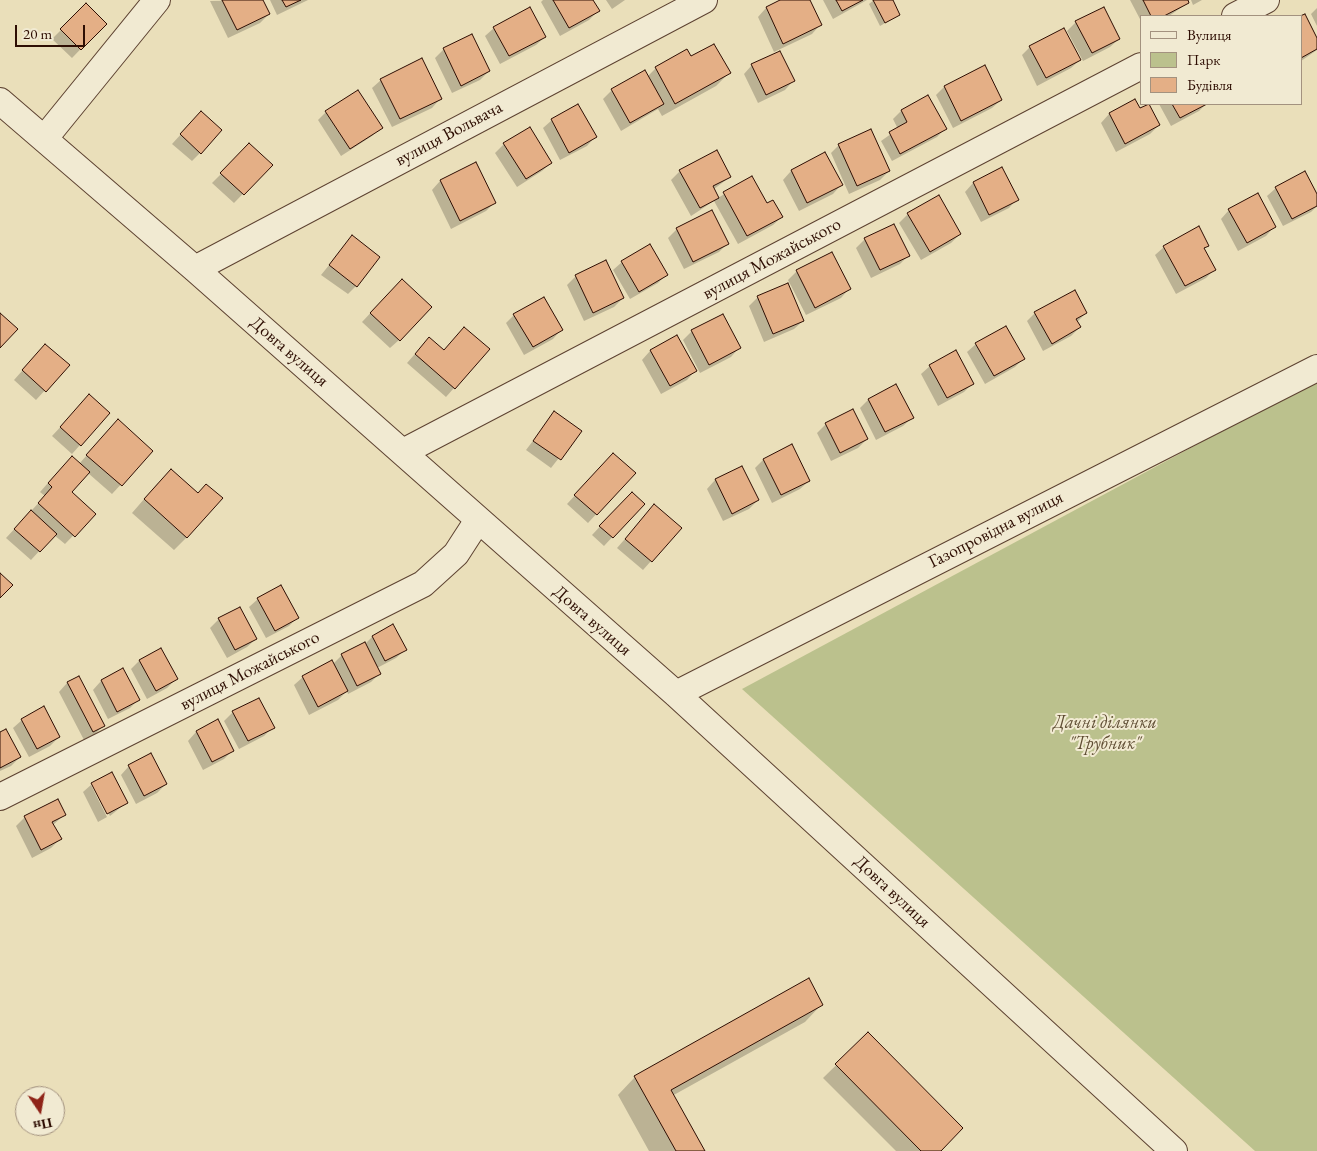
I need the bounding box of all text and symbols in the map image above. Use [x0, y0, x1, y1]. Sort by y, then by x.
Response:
scale bar [18, 15, 88, 47]
legend [1140, 15, 1302, 105]
text: 20 m [23, 24, 52, 43]
text: Вулиця [1187, 25, 1232, 44]
text: Парк [1187, 50, 1220, 69]
text: Будівля [1187, 75, 1233, 94]
street label: вулиця Вольвача [392, 97, 506, 171]
street label: вулиця Можайського [699, 213, 845, 305]
street label: Довга вулиця [245, 312, 333, 392]
street label: Газопровідна вулиця [925, 487, 1067, 573]
street label: Довга вулиця [548, 581, 636, 661]
street label: вулиця Можайського [177, 626, 323, 716]
park label: Дачні ділянки "Трубник" [1053, 712, 1157, 754]
street label: Довга вулиця [849, 851, 935, 933]
north arrow [15, 1086, 65, 1136]
text: Пн [32, 1114, 54, 1135]

